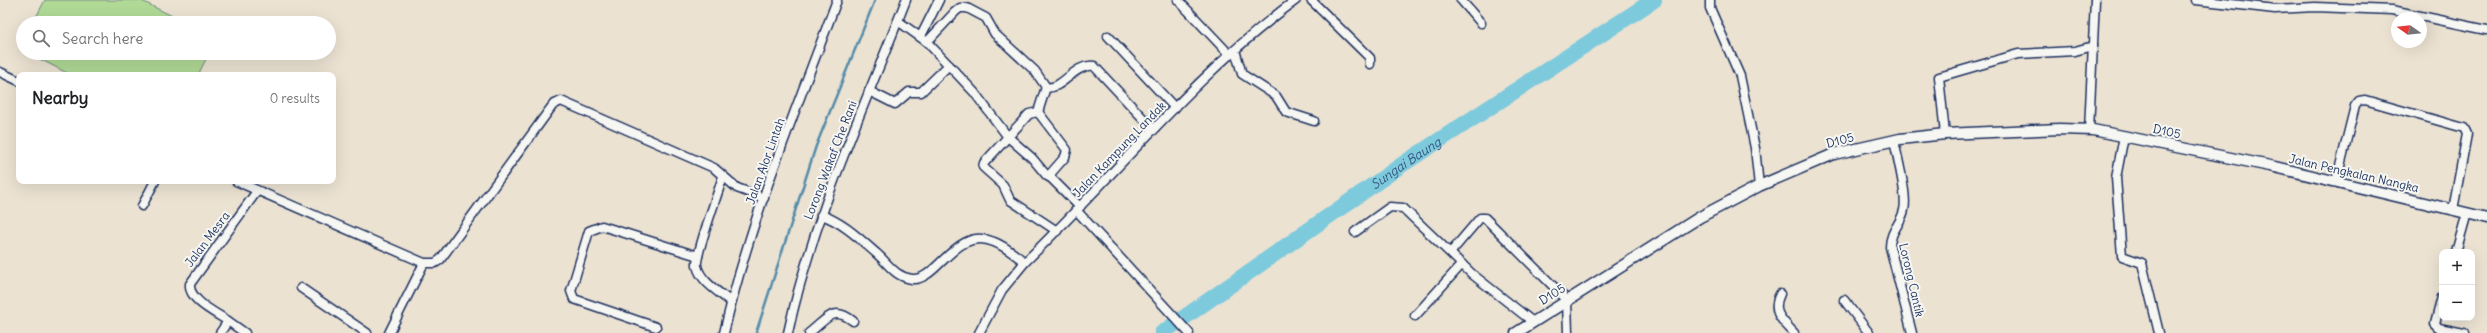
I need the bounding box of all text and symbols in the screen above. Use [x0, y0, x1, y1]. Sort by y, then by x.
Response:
north arrow [2391, 12, 2427, 48]
search box [16, 16, 336, 60]
icon: search [30, 27, 52, 49]
text: Search here [62, 29, 143, 48]
text: Nearby [32, 87, 88, 109]
text: 0 results [270, 90, 320, 107]
street label: Lorong Wakaf Che Rani [800, 98, 860, 222]
street label: Jalan Kampung Landak [1069, 98, 1169, 200]
street label: Jalan Alor Lintah [742, 116, 788, 206]
street label: D105 [2152, 121, 2182, 141]
street label: D105 [1824, 129, 1856, 151]
water label: Sungai Baung [1367, 132, 1445, 193]
street label: Jalan Pengkalan Nangka [2288, 151, 2421, 195]
street label: Jalan Mesra [181, 208, 233, 270]
street label: Lorong Cantik [1896, 242, 1928, 318]
map controls [2439, 249, 2475, 321]
button: + [2439, 249, 2475, 285]
street label: D105 [1536, 280, 1568, 308]
button: − [2439, 285, 2475, 321]

